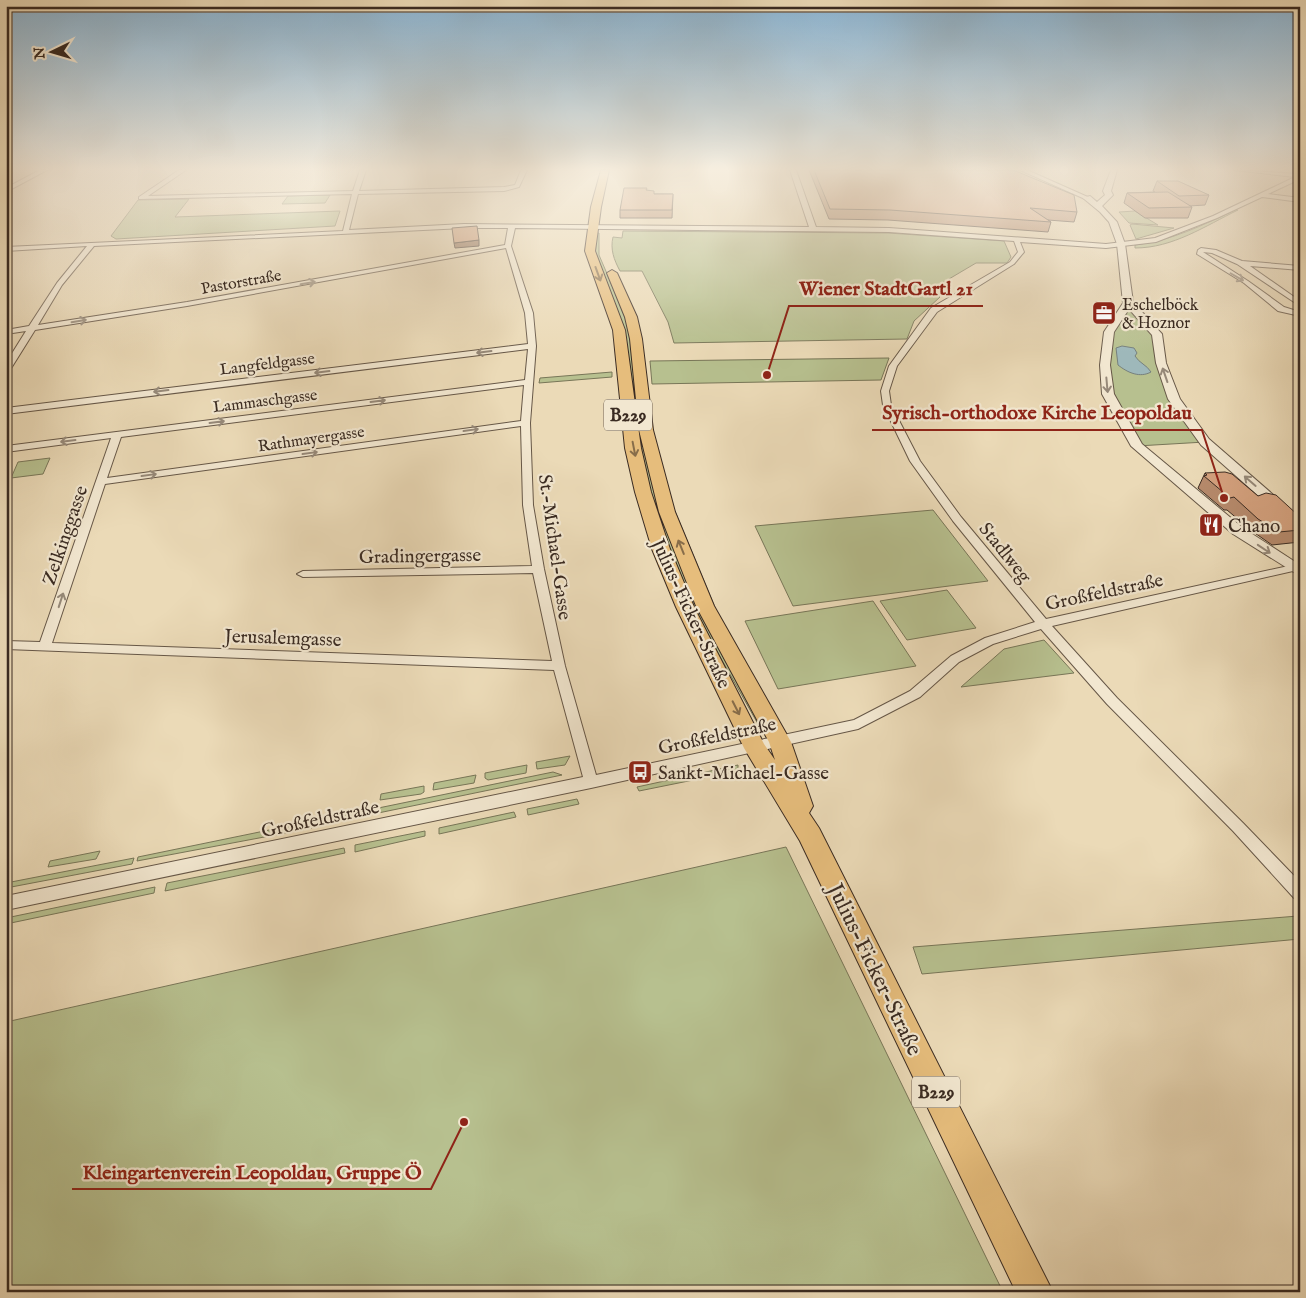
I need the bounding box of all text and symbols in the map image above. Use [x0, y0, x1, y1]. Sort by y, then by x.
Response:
north arrow [28, 28, 78, 78]
text: N [31, 46, 50, 61]
street label: Pastorstraße [200, 266, 283, 300]
one-way arrow [594, 266, 603, 281]
callout: Wiener StadtGartl 21 [789, 271, 983, 306]
one-way arrow [1229, 272, 1244, 282]
one-way arrow [300, 277, 316, 287]
text: Wiener StadtGartl 21 [798, 277, 973, 302]
place label: Eschelböck & Hoznor [1122, 296, 1199, 334]
office icon: Eschelböck & Hoznor [1091, 300, 1117, 326]
one-way arrow [70, 315, 86, 325]
one-way arrow [476, 347, 492, 357]
street label: Langfeldgasse [219, 349, 316, 381]
one-way arrow [315, 367, 331, 377]
one-way arrow [1160, 368, 1169, 383]
one-way arrow [1102, 376, 1112, 392]
one-way arrow [153, 386, 169, 396]
street label: Lammaschgasse [212, 386, 319, 418]
callout: Syrisch-orthodoxe Kirche Leopoldau [872, 395, 1202, 430]
one-way arrow [370, 396, 386, 406]
road number: B229 [604, 400, 652, 430]
text: Syrisch-orthodoxe Kirche Leopoldau [882, 401, 1192, 426]
one-way arrow [209, 417, 225, 427]
street label: Rathmayergasse [257, 423, 366, 457]
one-way arrow [463, 425, 479, 435]
one-way arrow [60, 436, 76, 446]
one-way arrow [629, 441, 639, 457]
one-way arrow [302, 448, 318, 458]
one-way arrow [141, 470, 157, 480]
street label: St.-Michael-Gasse [532, 473, 576, 622]
one-way arrow [1244, 476, 1257, 487]
street label: Zelkinggasse [38, 483, 94, 589]
restaurant icon: Chano [1198, 512, 1224, 538]
place label: Chano [1228, 515, 1280, 539]
street label: Stadlweg [973, 518, 1036, 589]
street label: Julius-Ficker-Straße [644, 533, 735, 693]
one-way arrow [676, 540, 685, 555]
one-way arrow [1257, 543, 1271, 554]
street label: Gradingergasse [359, 544, 482, 570]
street label: Großfeldstraße [1043, 569, 1166, 617]
one-way arrow [56, 592, 66, 608]
street label: Jerusalemgasse [222, 625, 342, 653]
one-way arrow [732, 700, 741, 715]
street label: Großfeldstraße [656, 713, 779, 761]
bus stop icon: Sankt-Michael-Gasse [627, 759, 653, 785]
place label: Sankt-Michael-Gasse [658, 762, 829, 786]
street label: Großfeldstraße [259, 796, 382, 844]
street label: Julius-Ficker-Straße [819, 877, 928, 1061]
road number: B229 [912, 1076, 960, 1108]
callout: Kleingartenverein Leopoldau, Gruppe Ö [72, 1154, 431, 1189]
text: Kleingartenverein Leopoldau, Gruppe Ö [82, 1161, 422, 1186]

